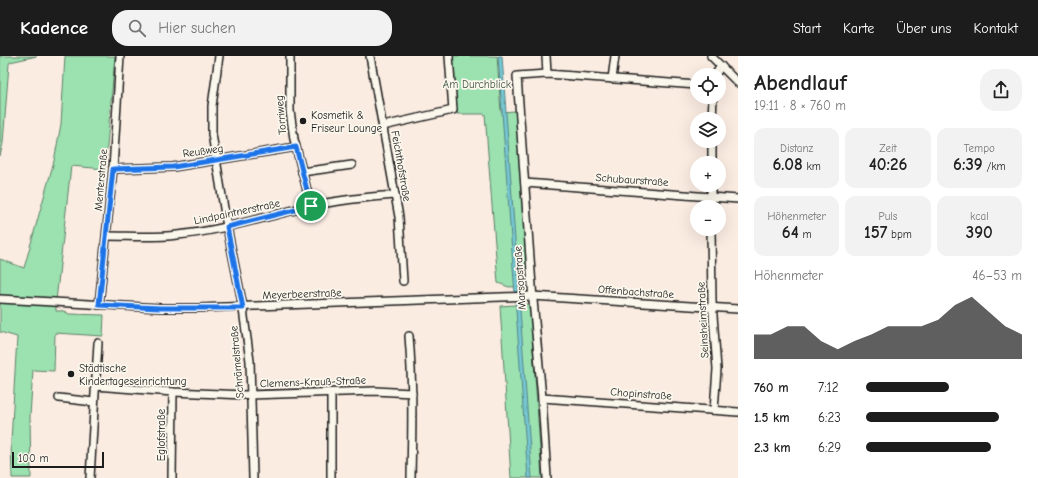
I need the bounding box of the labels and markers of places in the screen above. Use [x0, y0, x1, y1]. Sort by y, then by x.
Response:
place label: Kosmetik & Friseur Lounge [311, 109, 383, 135]
marker: Kosmetik & Friseur Lounge [298, 116, 308, 126]
pin [294, 189, 328, 223]
place label: Städtische Kindertageseinrichtung [79, 362, 187, 388]
marker: Städtische Kindertageseinrichtung [66, 369, 76, 379]

